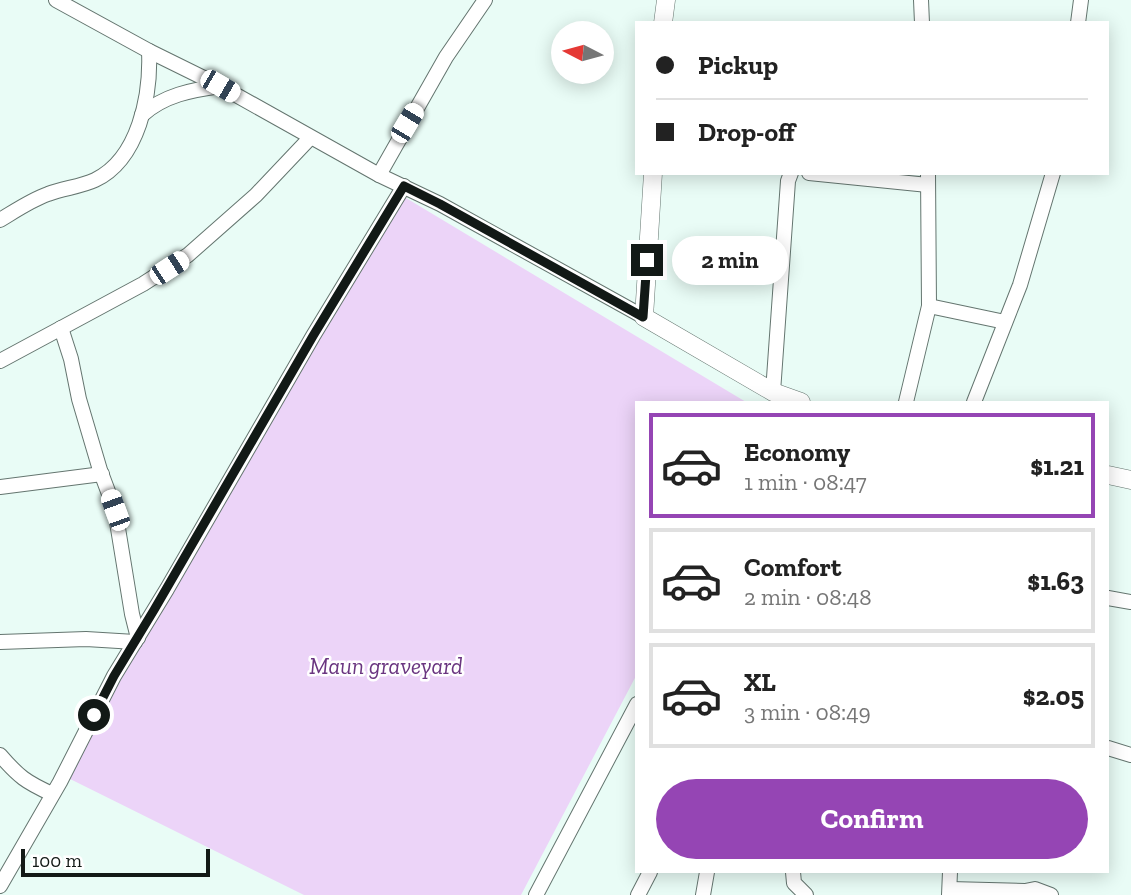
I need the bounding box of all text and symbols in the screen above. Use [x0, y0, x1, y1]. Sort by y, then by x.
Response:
north arrow [551, 21, 614, 84]
map controls [551, 21, 614, 84]
text: Pickup [698, 49, 778, 81]
car [197, 66, 244, 106]
car [388, 100, 427, 146]
text: Drop-off [698, 116, 795, 148]
callout: 2 min [672, 236, 787, 284]
route end [631, 244, 663, 276]
text: 2 min [701, 246, 759, 274]
car [146, 248, 193, 288]
icon: car [660, 434, 723, 497]
text: Economy [744, 436, 850, 468]
text: $1.21 [1030, 450, 1084, 482]
text: 1 min · 08:47 [744, 468, 867, 496]
car [98, 487, 133, 533]
icon: car [660, 549, 723, 612]
text: Comfort [744, 551, 841, 583]
text: $1.63 [1027, 565, 1084, 597]
text: 2 min · 08:48 [744, 583, 872, 611]
park label: Maun graveyard [309, 652, 463, 680]
icon: car [660, 664, 723, 727]
text: XL [744, 666, 776, 698]
text: $2.05 [1023, 680, 1084, 712]
text: 3 min · 08:49 [744, 698, 871, 726]
route start [78, 699, 110, 731]
button: Confirm [656, 779, 1088, 859]
scale bar [21, 846, 210, 878]
text: 100 m [32, 849, 82, 872]

